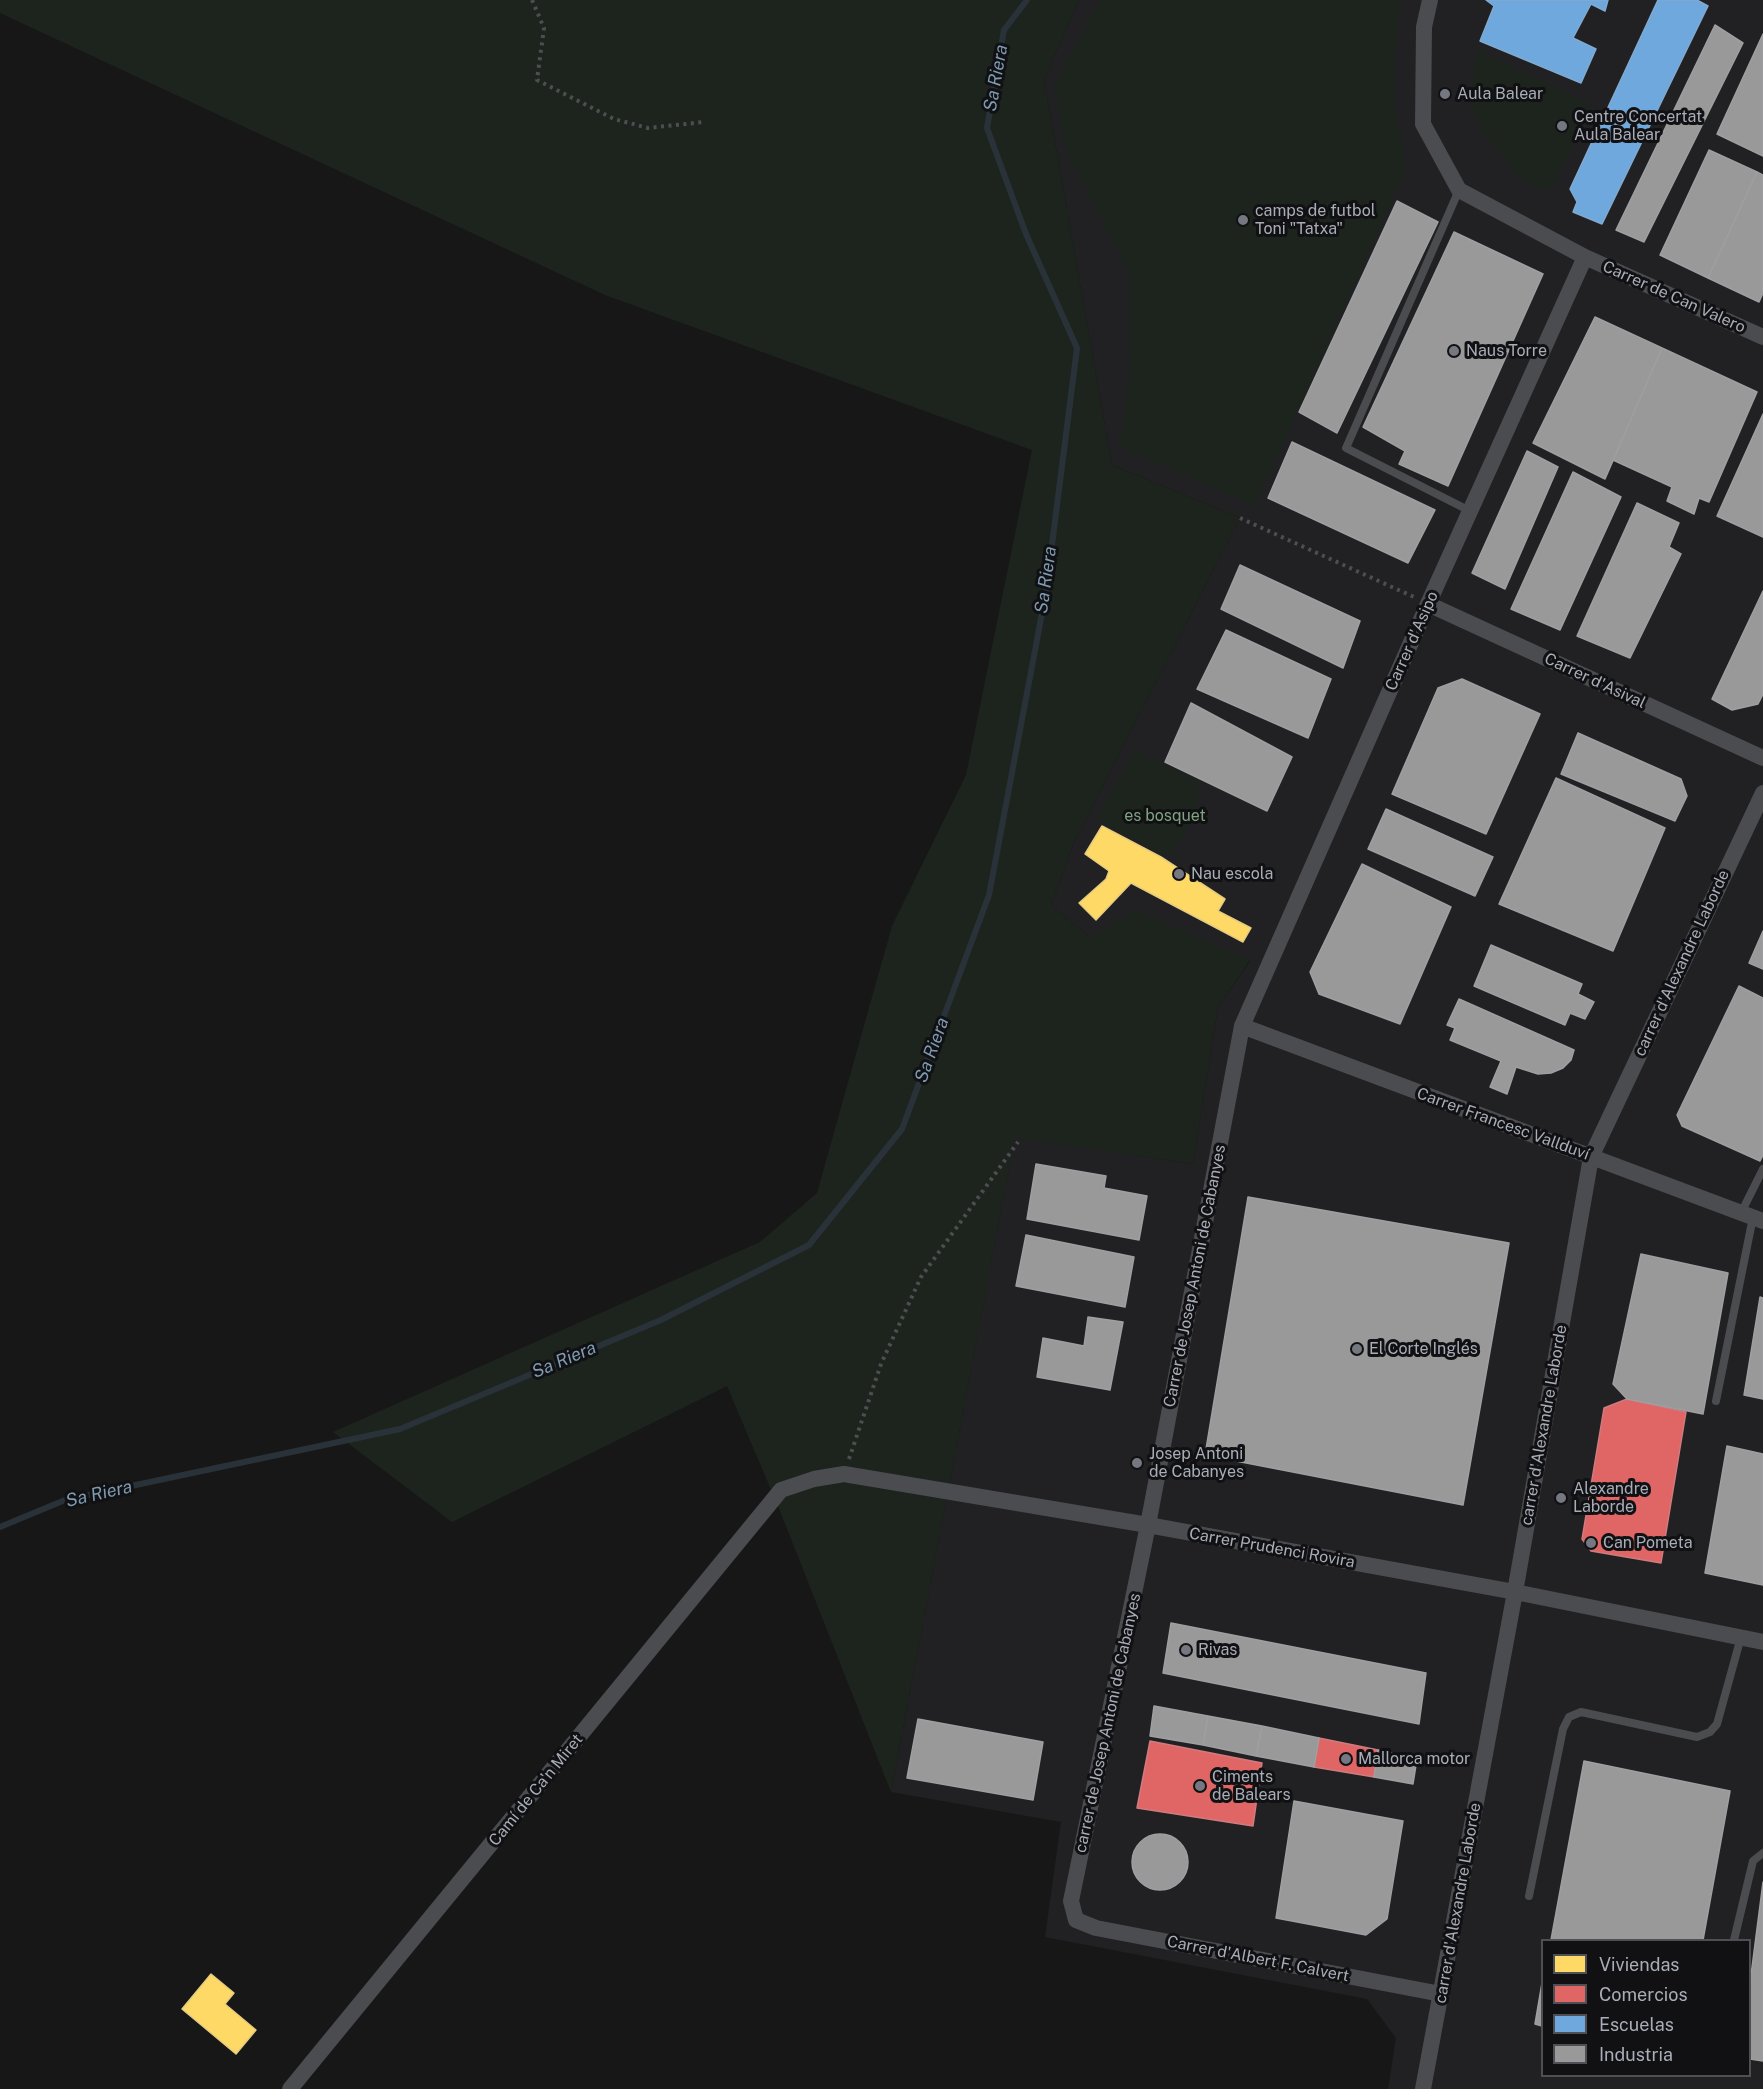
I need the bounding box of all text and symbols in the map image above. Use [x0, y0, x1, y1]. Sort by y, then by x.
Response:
water label: Sa Riera [979, 43, 1013, 113]
place label: Aula Balear [1457, 84, 1543, 104]
marker: Aula Balear [1438, 87, 1452, 101]
place label: Centre Concertat Aula Balear [1574, 107, 1702, 145]
marker: Centre Concertat Aula Balear [1555, 119, 1569, 133]
place label: camps de futbol Toni "Tatxa" [1255, 201, 1376, 239]
marker: camps de futbol Toni "Tatxa" [1236, 213, 1250, 227]
street label: Carrer de Can Valero [1600, 257, 1748, 337]
place label: Naus Torre [1466, 341, 1547, 361]
marker: Naus Torre [1447, 344, 1461, 358]
water label: Sa Riera [1031, 545, 1061, 615]
street label: Carrer d'Asipo [1382, 588, 1442, 694]
street label: Carrer d'Asival [1541, 649, 1649, 713]
park label: es bosquet [1124, 806, 1206, 826]
place label: Nau escola [1191, 864, 1273, 884]
marker: Nau escola [1172, 867, 1186, 881]
street label: carrer d'Alexandre Laborde [1630, 867, 1734, 1059]
water label: Sa Riera [910, 1015, 954, 1085]
street label: Carrer Francesc Vallduví [1414, 1084, 1592, 1164]
street label: Carrer de Josep Antoni de Cabanyes [1160, 1143, 1230, 1409]
street label: carrer d'Alexandre Laborde [1517, 1323, 1571, 1527]
water label: Sa Riera [529, 1337, 599, 1383]
place label: El Corte Inglés [1369, 1339, 1478, 1359]
marker: El Corte Inglés [1350, 1342, 1364, 1356]
place label: Josep Antoni de Cabanyes [1149, 1444, 1244, 1482]
marker: Josep Antoni de Cabanyes [1130, 1456, 1144, 1470]
water label: Sa Riera [64, 1476, 134, 1512]
place label: Alexandre Laborde [1573, 1479, 1649, 1517]
marker: Alexandre Laborde [1554, 1491, 1568, 1505]
street label: Carrer Prudenci Rovira [1188, 1524, 1356, 1572]
place label: Can Pometa [1603, 1533, 1693, 1553]
marker: Can Pometa [1584, 1536, 1598, 1550]
street label: carrer de Josep Antoni de Cabanyes [1071, 1592, 1145, 1854]
place label: Rivas [1198, 1640, 1237, 1660]
marker: Rivas [1179, 1643, 1193, 1657]
street label: Camí de Ca'n Miret [485, 1730, 587, 1850]
place label: Mallorca motor [1358, 1749, 1470, 1769]
marker: Mallorca motor [1339, 1752, 1353, 1766]
place label: Ciments de Balears [1212, 1767, 1291, 1805]
marker: Ciments de Balears [1193, 1779, 1207, 1793]
street label: carrer d'Alexandre Laborde [1431, 1801, 1485, 2005]
street label: Carrer d'Albert F. Calvert [1165, 1932, 1351, 1986]
legend [1541, 1939, 1751, 2077]
text: Viviendas [1599, 1954, 1679, 1975]
text: Comercios [1599, 1984, 1688, 2005]
text: Escuelas [1599, 2014, 1674, 2035]
text: Industria [1599, 2044, 1673, 2065]

